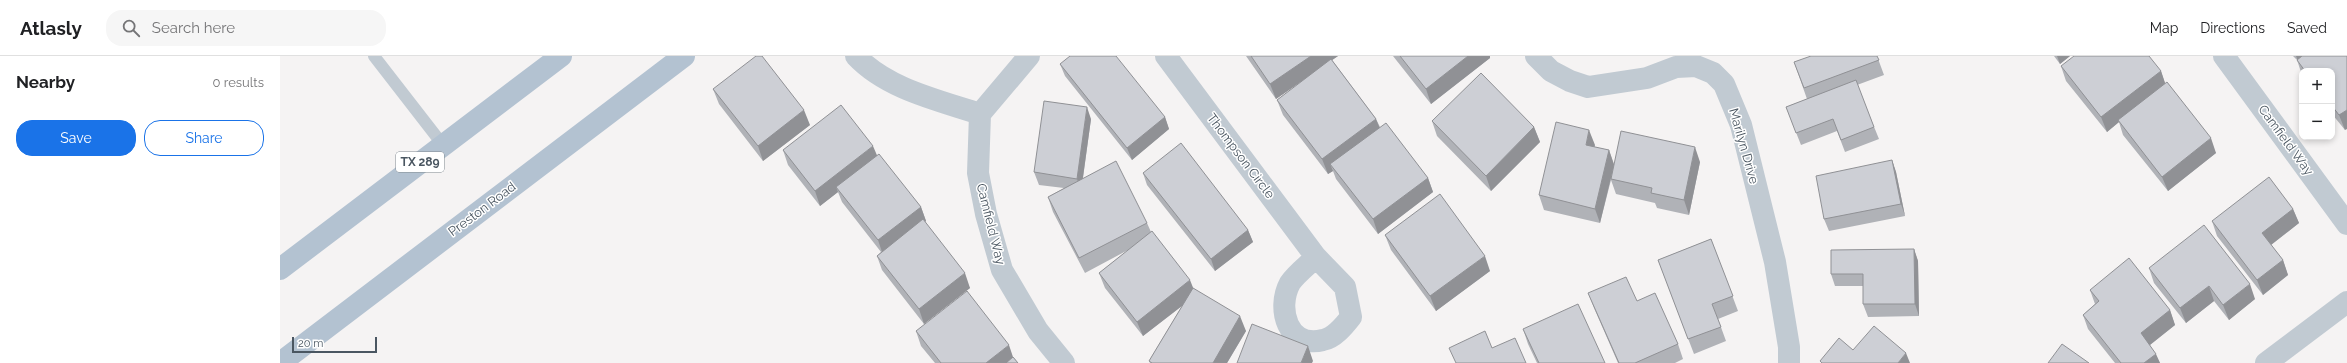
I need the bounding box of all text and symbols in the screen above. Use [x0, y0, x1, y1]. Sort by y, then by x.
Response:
search box [106, 10, 386, 46]
text: Atlasly [20, 17, 82, 39]
icon: search [120, 17, 142, 39]
text: Search here [152, 19, 235, 37]
text: Map [2150, 20, 2178, 36]
text: Directions [2200, 20, 2265, 36]
text: Saved [2287, 20, 2327, 36]
map controls [2299, 68, 2335, 140]
button: + [2299, 68, 2335, 104]
text: Nearby [16, 72, 75, 92]
text: 0 results [213, 75, 264, 90]
street label: Camfield Way [2255, 102, 2317, 178]
button: − [2299, 104, 2335, 140]
street label: Marilyn Drive [1726, 106, 1762, 186]
street label: Thompson Circle [1204, 111, 1278, 202]
button: Save [16, 120, 136, 156]
button: Share [144, 120, 264, 156]
road number: TX 289 [396, 152, 444, 172]
street label: Preston Road [445, 179, 519, 239]
street label: Camfield Way [974, 182, 1008, 266]
scale bar [292, 335, 377, 354]
text: 20 m [298, 337, 323, 350]

